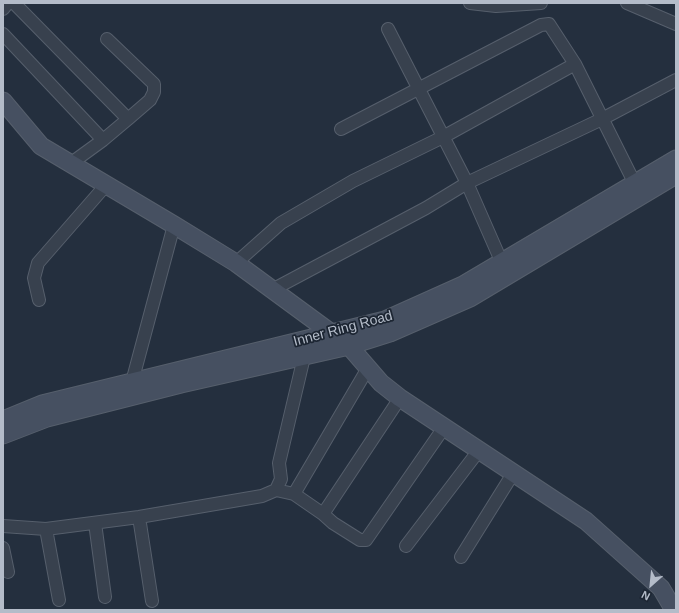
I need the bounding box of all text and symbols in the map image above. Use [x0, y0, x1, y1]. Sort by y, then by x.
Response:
street label: Inner Ring Road [292, 308, 394, 350]
north arrow [631, 565, 671, 605]
text: N [639, 589, 652, 603]

